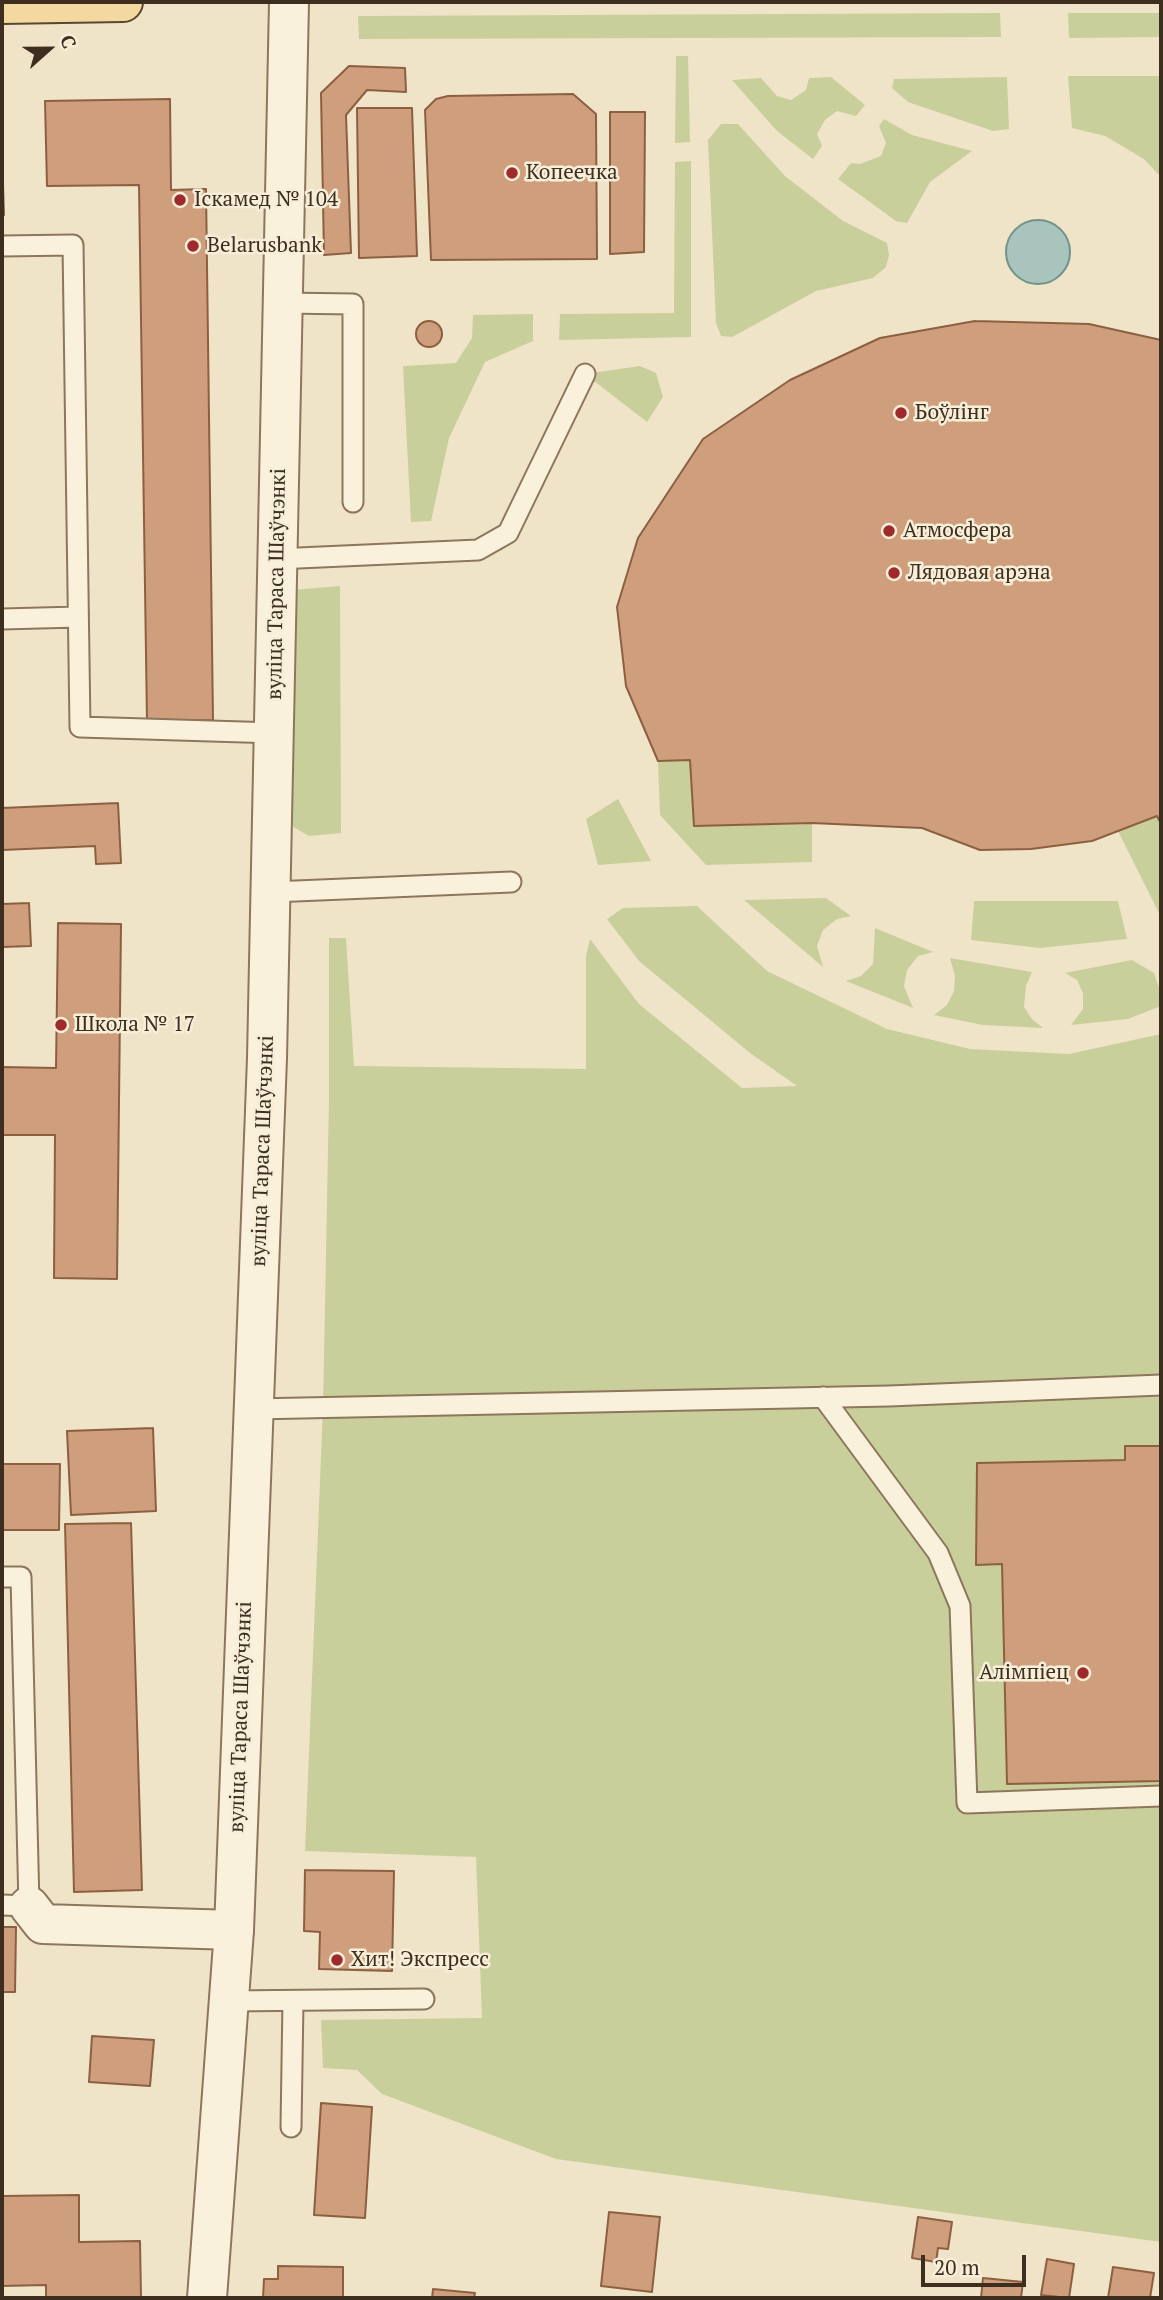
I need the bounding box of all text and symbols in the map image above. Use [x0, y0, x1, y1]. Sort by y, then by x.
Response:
north arrow [14, 14, 84, 84]
text: С [55, 31, 83, 52]
place label: Копеечка [526, 160, 618, 186]
marker: Копеечка [504, 165, 520, 181]
place label: Іскамед № 104 [194, 187, 338, 213]
marker: Іскамед № 104 [172, 192, 188, 208]
place label: Belarusbank [207, 233, 322, 259]
marker: Belarusbank [185, 238, 201, 254]
place label: Боўлінг [915, 400, 989, 426]
marker: Боўлінг [893, 405, 909, 421]
street label: вуліца Тараса Шаўчэнкі [262, 468, 292, 700]
place label: Атмосфера [903, 518, 1012, 544]
marker: Атмосфера [881, 523, 897, 539]
place label: Лядовая арэна [908, 560, 1051, 586]
marker: Лядовая арэна [886, 565, 902, 581]
place label: Школа № 17 [75, 1012, 195, 1038]
marker: Школа № 17 [53, 1017, 69, 1033]
street label: вуліца Тараса Шаўчэнкі [246, 1035, 280, 1267]
street label: вуліца Тараса Шаўчэнкі [224, 1601, 258, 1833]
place label: Алімпіец [979, 1660, 1069, 1686]
marker: Алімпіец [1075, 1665, 1091, 1681]
place label: Хит! Экспресс [351, 1947, 489, 1973]
marker: Хит! Экспресс [329, 1952, 345, 1968]
scale bar [925, 2240, 1030, 2284]
text: 20 m [934, 2253, 980, 2281]

